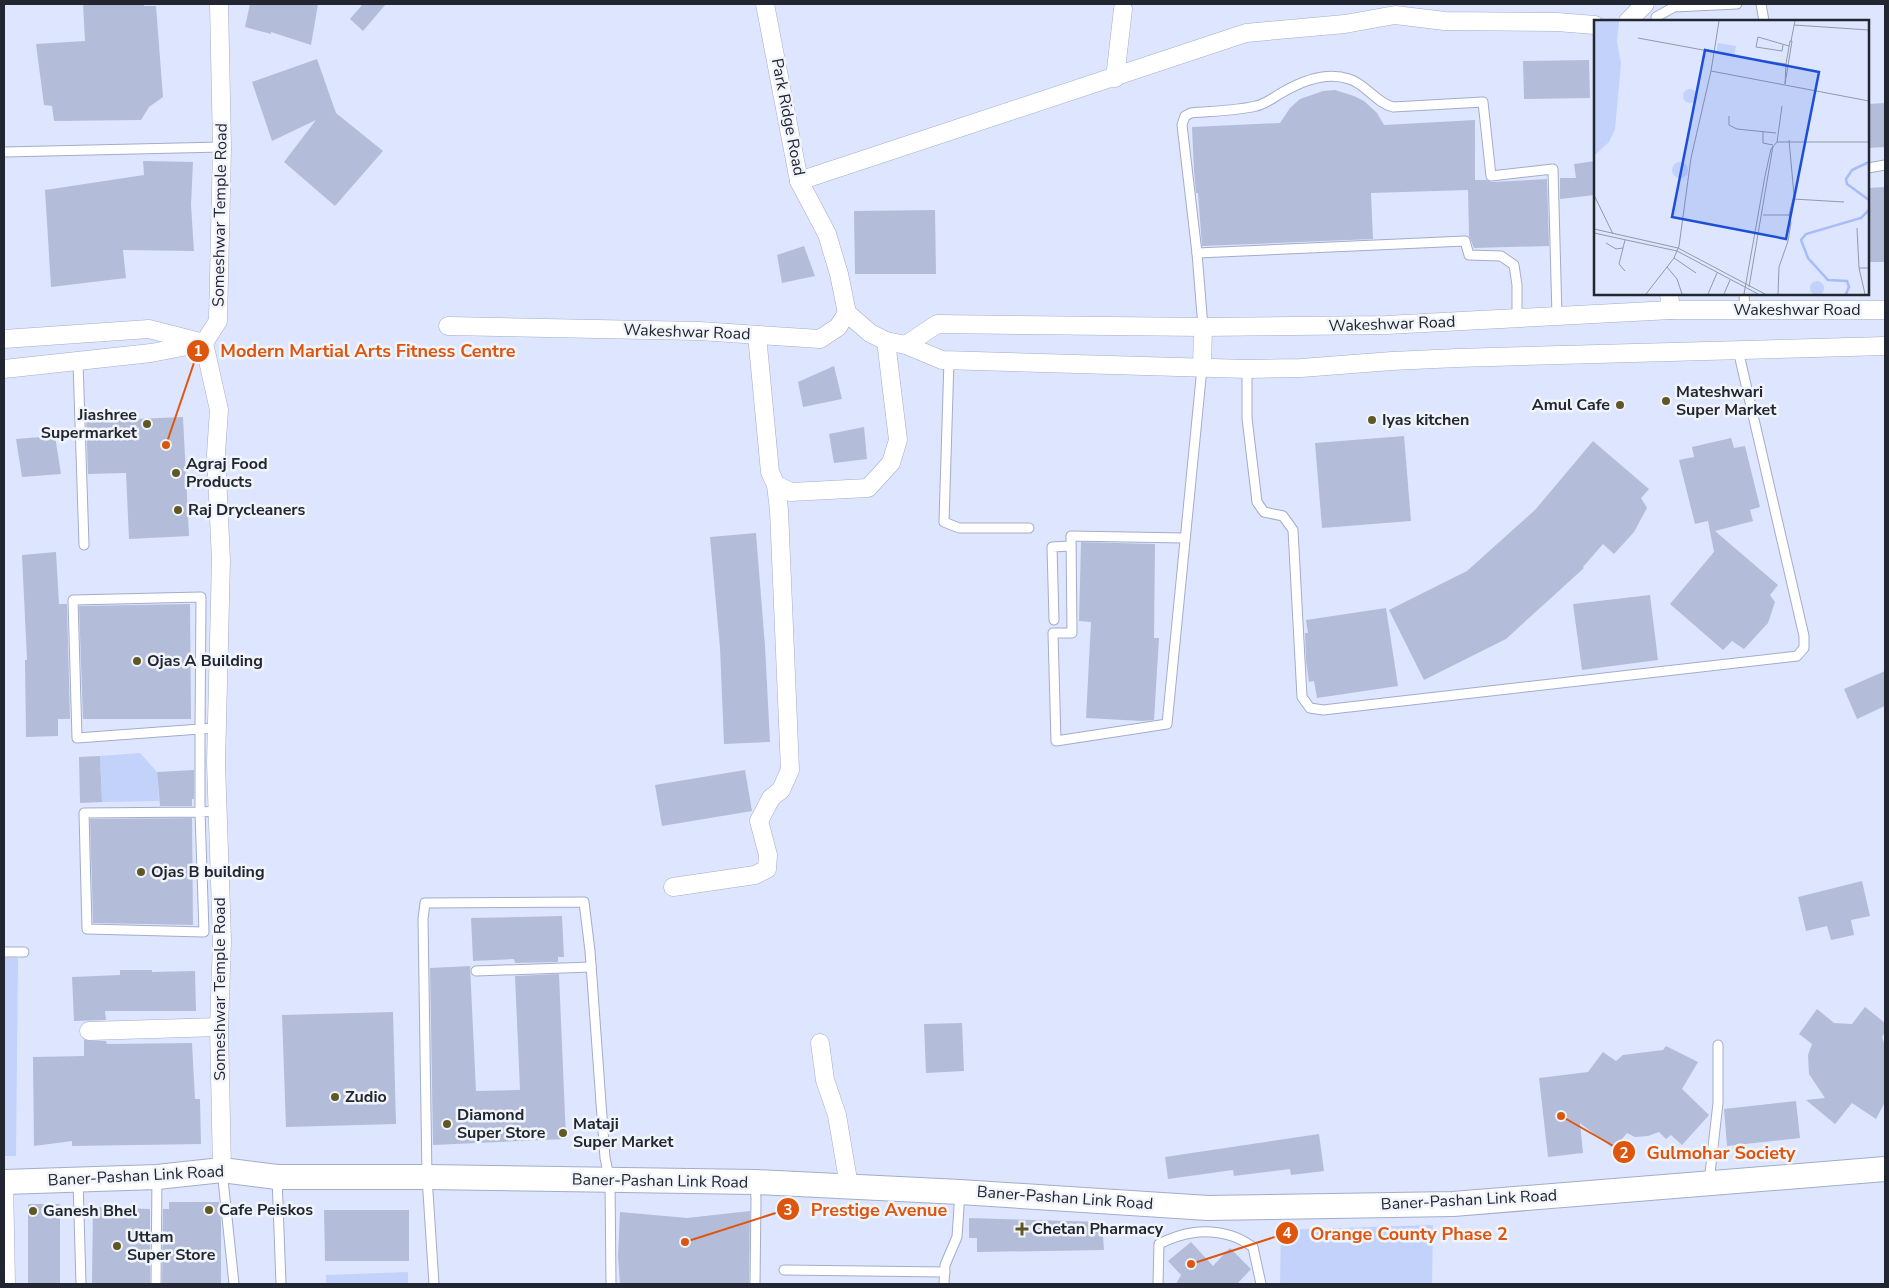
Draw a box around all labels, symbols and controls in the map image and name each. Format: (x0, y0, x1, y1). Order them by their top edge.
inset map (1594, 20, 1869, 295)
street label: Park Ridge Road (766, 56, 810, 178)
street label: Someshwar Temple Road (207, 123, 233, 307)
street label: Wakeshwar Road (1733, 299, 1861, 321)
street label: Wakeshwar Road (1328, 311, 1456, 337)
street label: Wakeshwar Road (623, 319, 751, 345)
callout: Modern Martial Arts Fitness Centre (186, 334, 526, 367)
text: Modern Martial Arts Fitness Centre (220, 339, 516, 363)
text: 1 (193, 341, 203, 361)
place label: Mateshwari Super Market (1676, 381, 1777, 421)
place label: Amul Cafe (1532, 394, 1610, 416)
marker: Mateshwari Super Market (1660, 395, 1672, 407)
marker: Amul Cafe (1614, 399, 1626, 411)
place label: Jiashree Supermarket (41, 404, 138, 444)
place label: Iyas kitchen (1382, 409, 1469, 431)
marker: Iyas kitchen (1366, 414, 1378, 426)
marker: Jiashree Supermarket (141, 418, 153, 430)
place label: Agraj Food Products (186, 453, 268, 493)
marker: Agraj Food Products (170, 467, 182, 479)
place label: Raj Drycleaners (188, 499, 306, 521)
marker: Raj Drycleaners (172, 504, 184, 516)
place label: Ojas A Building (147, 650, 263, 672)
marker: Ojas A Building (131, 655, 143, 667)
place label: Ojas B building (151, 861, 265, 883)
marker: Ojas B building (135, 866, 147, 878)
street label: Someshwar Temple Road (209, 897, 231, 1081)
place label: Zudio (345, 1086, 387, 1108)
marker: Zudio (329, 1091, 341, 1103)
place label: Diamond Super Store (457, 1104, 546, 1144)
place label: Mataji Super Market (573, 1113, 674, 1153)
marker: Diamond Super Store (441, 1118, 453, 1130)
marker: Mataji Super Market (557, 1127, 569, 1139)
callout: Gulmohar Society (1612, 1136, 1806, 1169)
text: Gulmohar Society (1647, 1141, 1796, 1165)
text: 2 (1619, 1143, 1629, 1163)
street label: Baner-Pashan Link Road (47, 1160, 225, 1192)
street label: Baner-Pashan Link Road (572, 1168, 748, 1194)
street label: Baner-Pashan Link Road (976, 1181, 1154, 1215)
street label: Baner-Pashan Link Road (1380, 1184, 1558, 1216)
callout: Prestige Avenue (776, 1193, 957, 1226)
text: Prestige Avenue (811, 1198, 948, 1222)
place label: Cafe Peiskos (219, 1199, 313, 1221)
place label: Ganesh Bhel (43, 1200, 137, 1222)
text: 3 (783, 1200, 793, 1220)
marker: Cafe Peiskos (203, 1204, 215, 1216)
marker: Ganesh Bhel (27, 1205, 39, 1217)
callout: Orange County Phase 2 (1275, 1217, 1517, 1250)
place label: Chetan Pharmacy (1032, 1218, 1164, 1240)
text: Orange County Phase 2 (1310, 1222, 1508, 1246)
marker: Chetan Pharmacy (1016, 1223, 1028, 1235)
text: 4 (1282, 1223, 1292, 1243)
place label: Uttam Super Store (127, 1226, 216, 1266)
marker: Uttam Super Store (111, 1240, 123, 1252)

